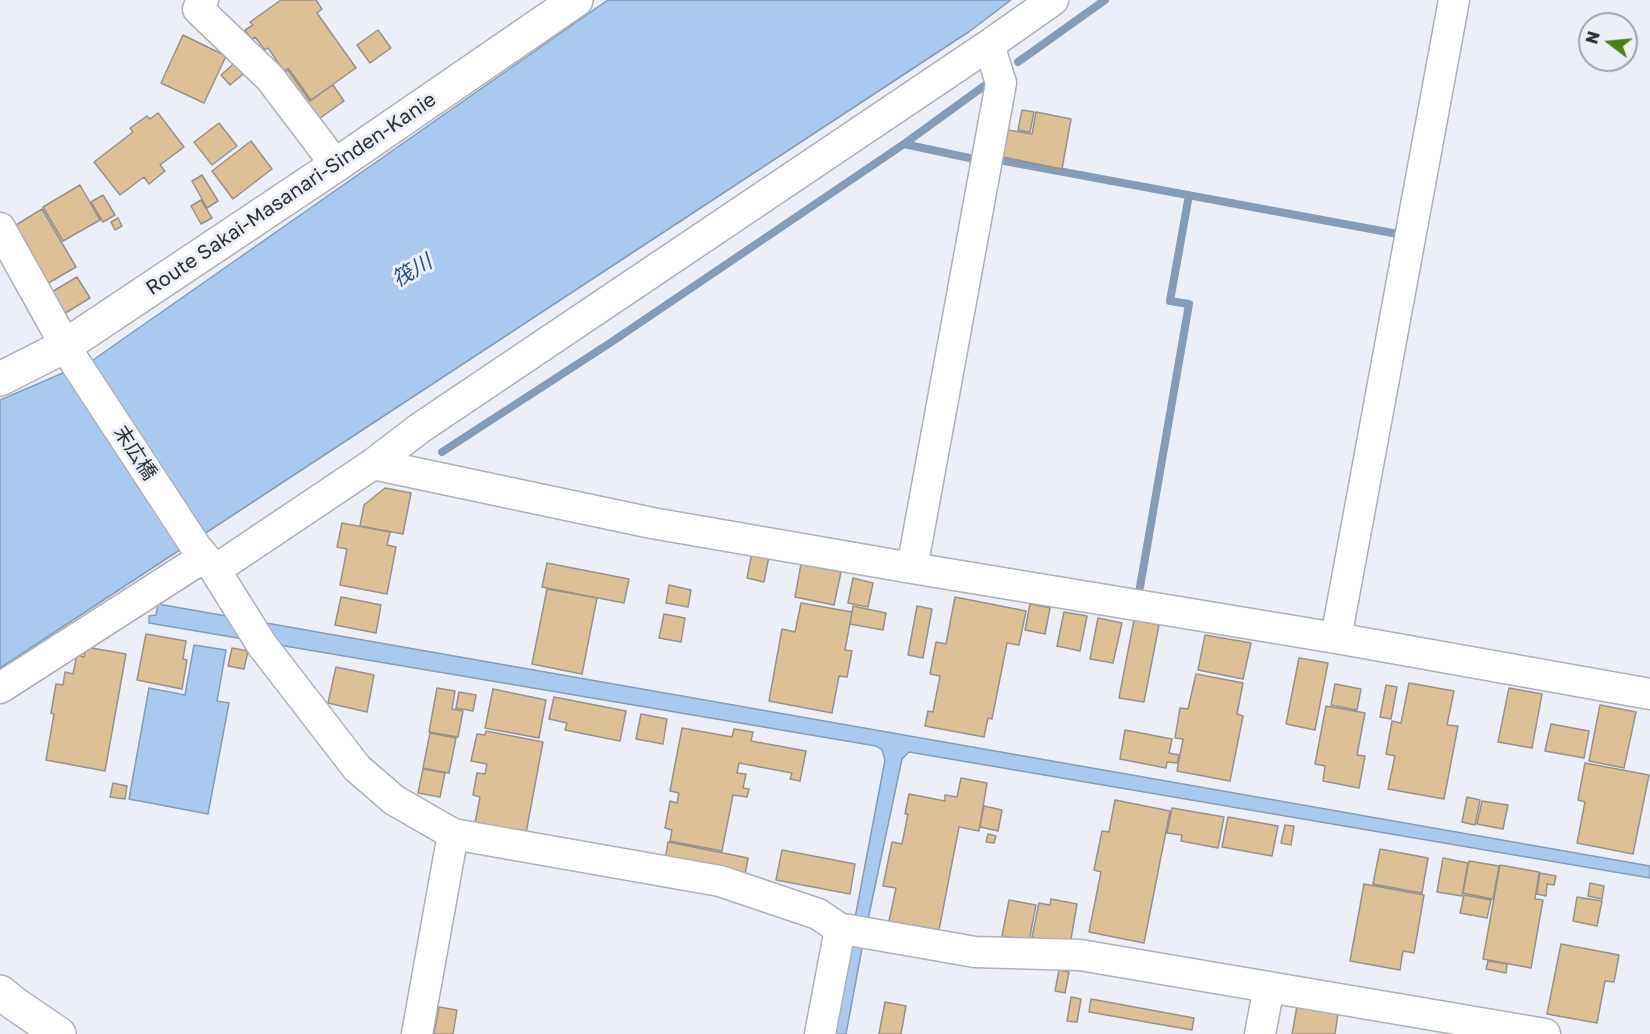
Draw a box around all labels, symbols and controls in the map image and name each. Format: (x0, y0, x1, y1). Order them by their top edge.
north arrow (1578, 12, 1638, 72)
text: N (1581, 29, 1604, 46)
street label: Route Sakai-Masanari-Sinden-Kanie (141, 88, 441, 300)
water label: 筏川 (388, 249, 436, 293)
street label: 末広橋 (109, 421, 161, 485)

